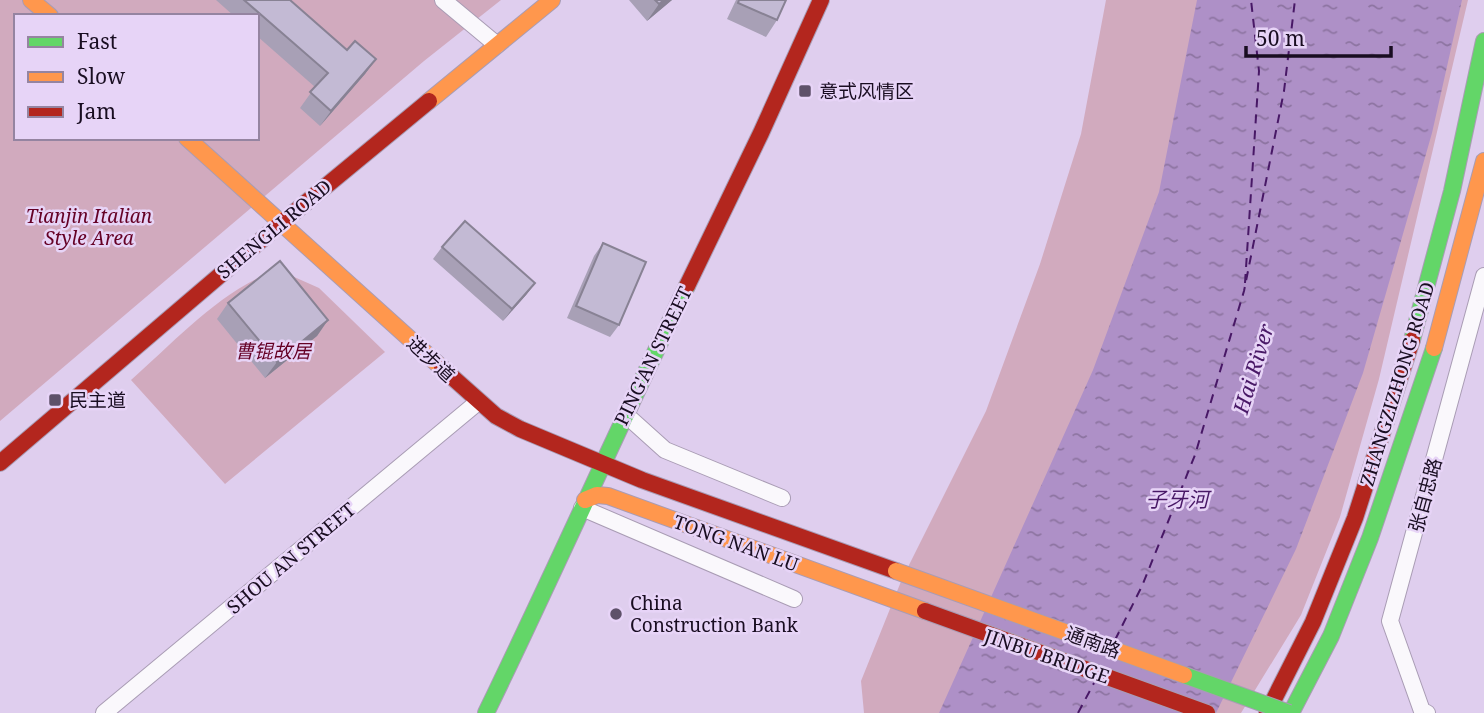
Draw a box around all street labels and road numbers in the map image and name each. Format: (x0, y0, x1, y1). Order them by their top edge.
street label: SHENGLI ROAD (211, 173, 337, 285)
street label: ZHANGZIZHONG ROAD (1354, 279, 1440, 489)
street label: PING'AN STREET (608, 282, 698, 430)
street label: 进步道 (401, 330, 461, 388)
street label: 张自忠路 (1403, 455, 1447, 535)
street label: SHOU AN STREET (221, 496, 361, 619)
street label: TONG NAN LU (670, 508, 802, 578)
street label: 通南路 (1062, 620, 1124, 664)
street label: JINBU BRIDGE (980, 622, 1113, 690)

